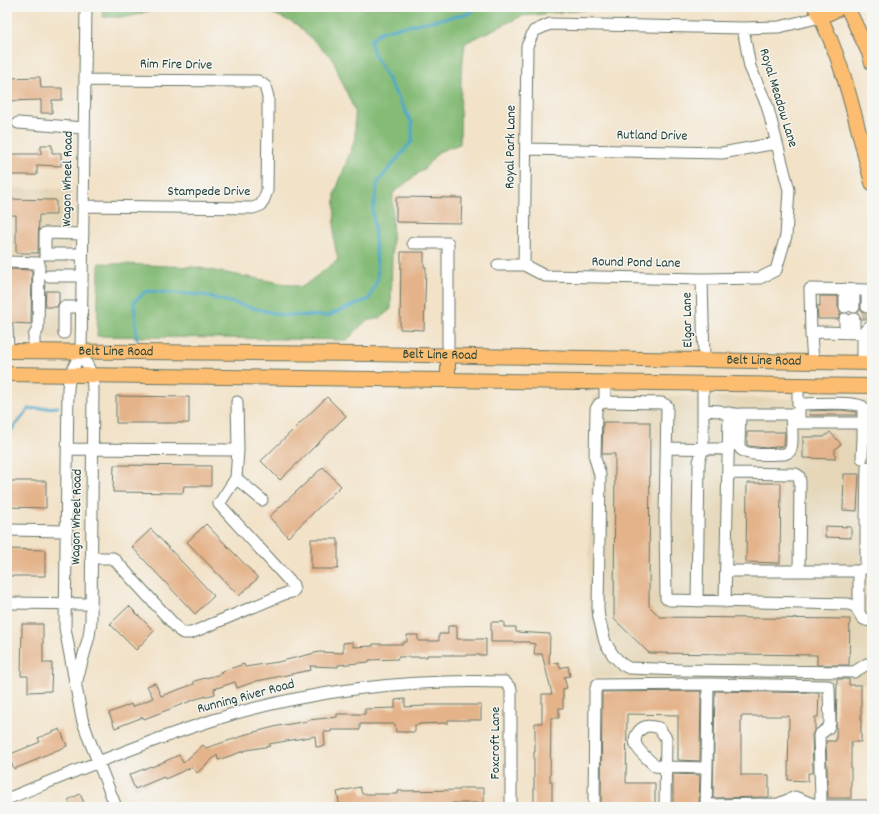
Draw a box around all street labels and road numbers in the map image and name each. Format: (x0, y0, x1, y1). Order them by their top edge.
street label: Royal Meadow Lane (753, 46, 803, 150)
street label: Rim Fire Drive (140, 54, 212, 76)
street label: Royal Park Lane (500, 105, 522, 189)
street label: Rutland Drive (616, 125, 688, 147)
street label: Wagon Wheel Road (57, 131, 79, 227)
street label: Stampede Drive (167, 182, 251, 202)
street label: Round Pond Lane (591, 252, 681, 274)
street label: Elgar Lane (678, 292, 698, 348)
street label: Belt Line Road (78, 342, 154, 362)
street label: Belt Line Road (402, 345, 478, 366)
street label: Belt Line Road (726, 350, 802, 372)
street label: Wagon Wheel Road (66, 469, 88, 565)
street label: Running River Road (195, 674, 297, 720)
street label: Foxcroft Lane (486, 707, 506, 779)

